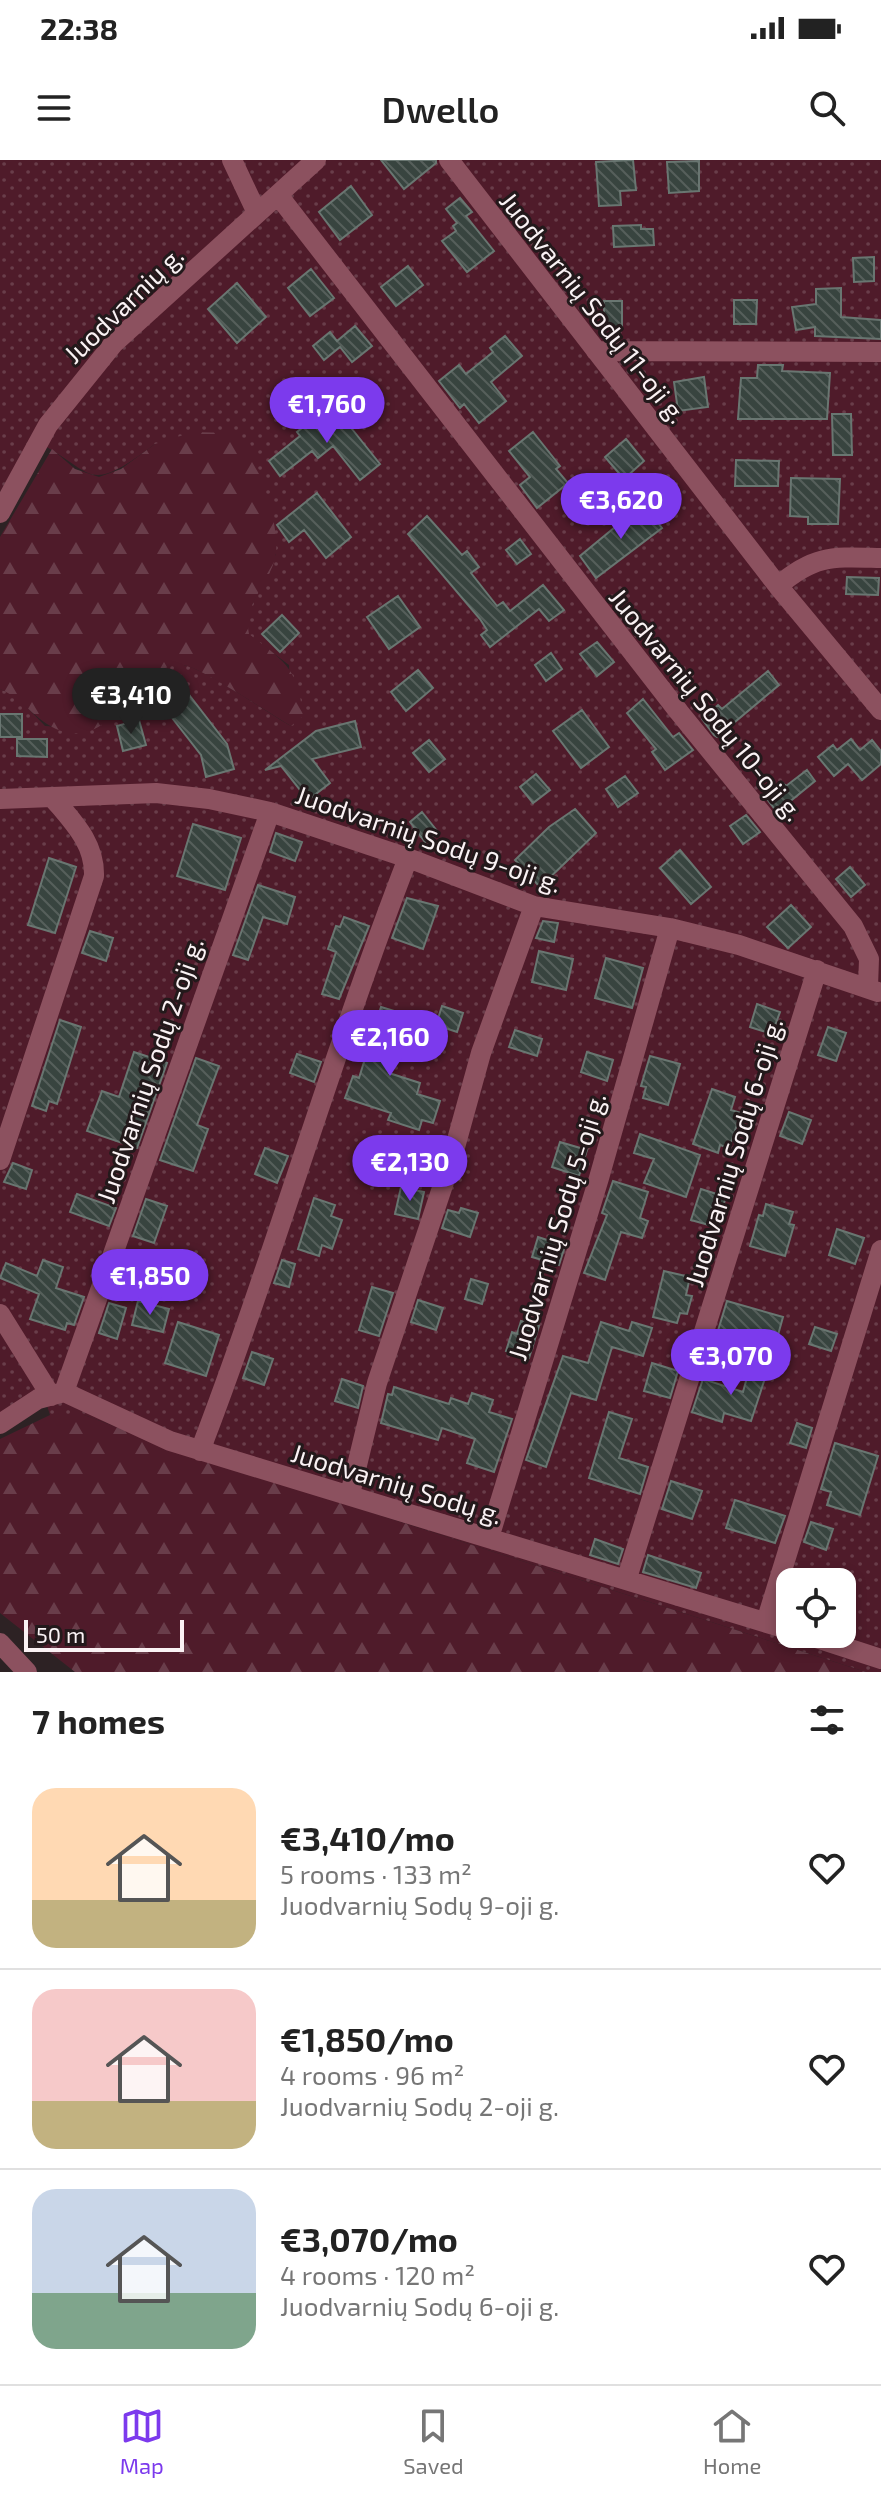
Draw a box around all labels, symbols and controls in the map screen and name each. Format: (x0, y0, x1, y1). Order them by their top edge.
text: 22:38 (40, 10, 118, 46)
icon: menu (32, 86, 76, 130)
icon: search (805, 86, 849, 130)
text: Dwello (382, 87, 499, 130)
street label: Juodvarnių Sodų 11-oji g. (494, 185, 694, 429)
street label: Juodvarnių g. (57, 239, 189, 369)
pin: €1,760 (262, 377, 392, 445)
text: €1,760 (288, 387, 366, 418)
pin: €3,620 (556, 473, 686, 541)
text: €3,620 (579, 483, 663, 514)
street label: Juodvarnių Sodų 10-oji g. (604, 581, 810, 827)
pin: €3,410 (66, 668, 196, 736)
text: €3,410 (90, 678, 172, 709)
street label: Juodvarnių Sodų 9-oji g. (292, 778, 566, 898)
street label: Juodvarnių Sodų 2-oji g. (89, 933, 209, 1207)
pin: €2,160 (325, 1010, 455, 1078)
street label: Juodvarnių Sodų 6-oji g. (677, 1014, 789, 1290)
text: €2,160 (350, 1020, 430, 1051)
street label: Juodvarnių Sodų 5-oji g. (500, 1088, 612, 1364)
pin: €2,130 (345, 1135, 475, 1203)
text: €2,130 (370, 1145, 450, 1176)
pin: €1,850 (85, 1249, 215, 1317)
text: €1,850 (109, 1259, 191, 1290)
pin: €3,070 (666, 1329, 796, 1397)
text: €3,070 (689, 1339, 773, 1370)
street label: Juodvarnių Sodų g. (288, 1436, 506, 1530)
map controls (776, 1568, 856, 1648)
button: locate (776, 1568, 856, 1648)
scale bar (24, 1616, 184, 1652)
text: 50 m (36, 1621, 85, 1647)
icon: filters (805, 1698, 849, 1742)
text: 7 homes (32, 1700, 165, 1741)
text: €3,410/mo (280, 1817, 455, 1858)
icon: home (96, 1820, 192, 1916)
icon: heart (805, 1846, 849, 1890)
text: 5 rooms · 133 m² (280, 1858, 472, 1889)
text: Juodvarnių Sodų 9-oji g. (280, 1889, 559, 1920)
text: €1,850/mo (280, 2018, 454, 2059)
icon: home (96, 2021, 192, 2117)
icon: heart (805, 2047, 849, 2091)
text: 4 rooms · 96 m² (280, 2059, 464, 2090)
text: Juodvarnių Sodų 2-oji g. (280, 2090, 559, 2121)
text: €3,070/mo (280, 2218, 458, 2259)
icon: home (96, 2221, 192, 2317)
icon: heart (805, 2247, 849, 2291)
text: 4 rooms · 120 m² (280, 2259, 475, 2290)
text: Juodvarnių Sodų 6-oji g. (280, 2290, 559, 2321)
tab: Map (120, 2404, 164, 2478)
tab: Saved (403, 2404, 464, 2478)
tab: Home (703, 2404, 761, 2478)

